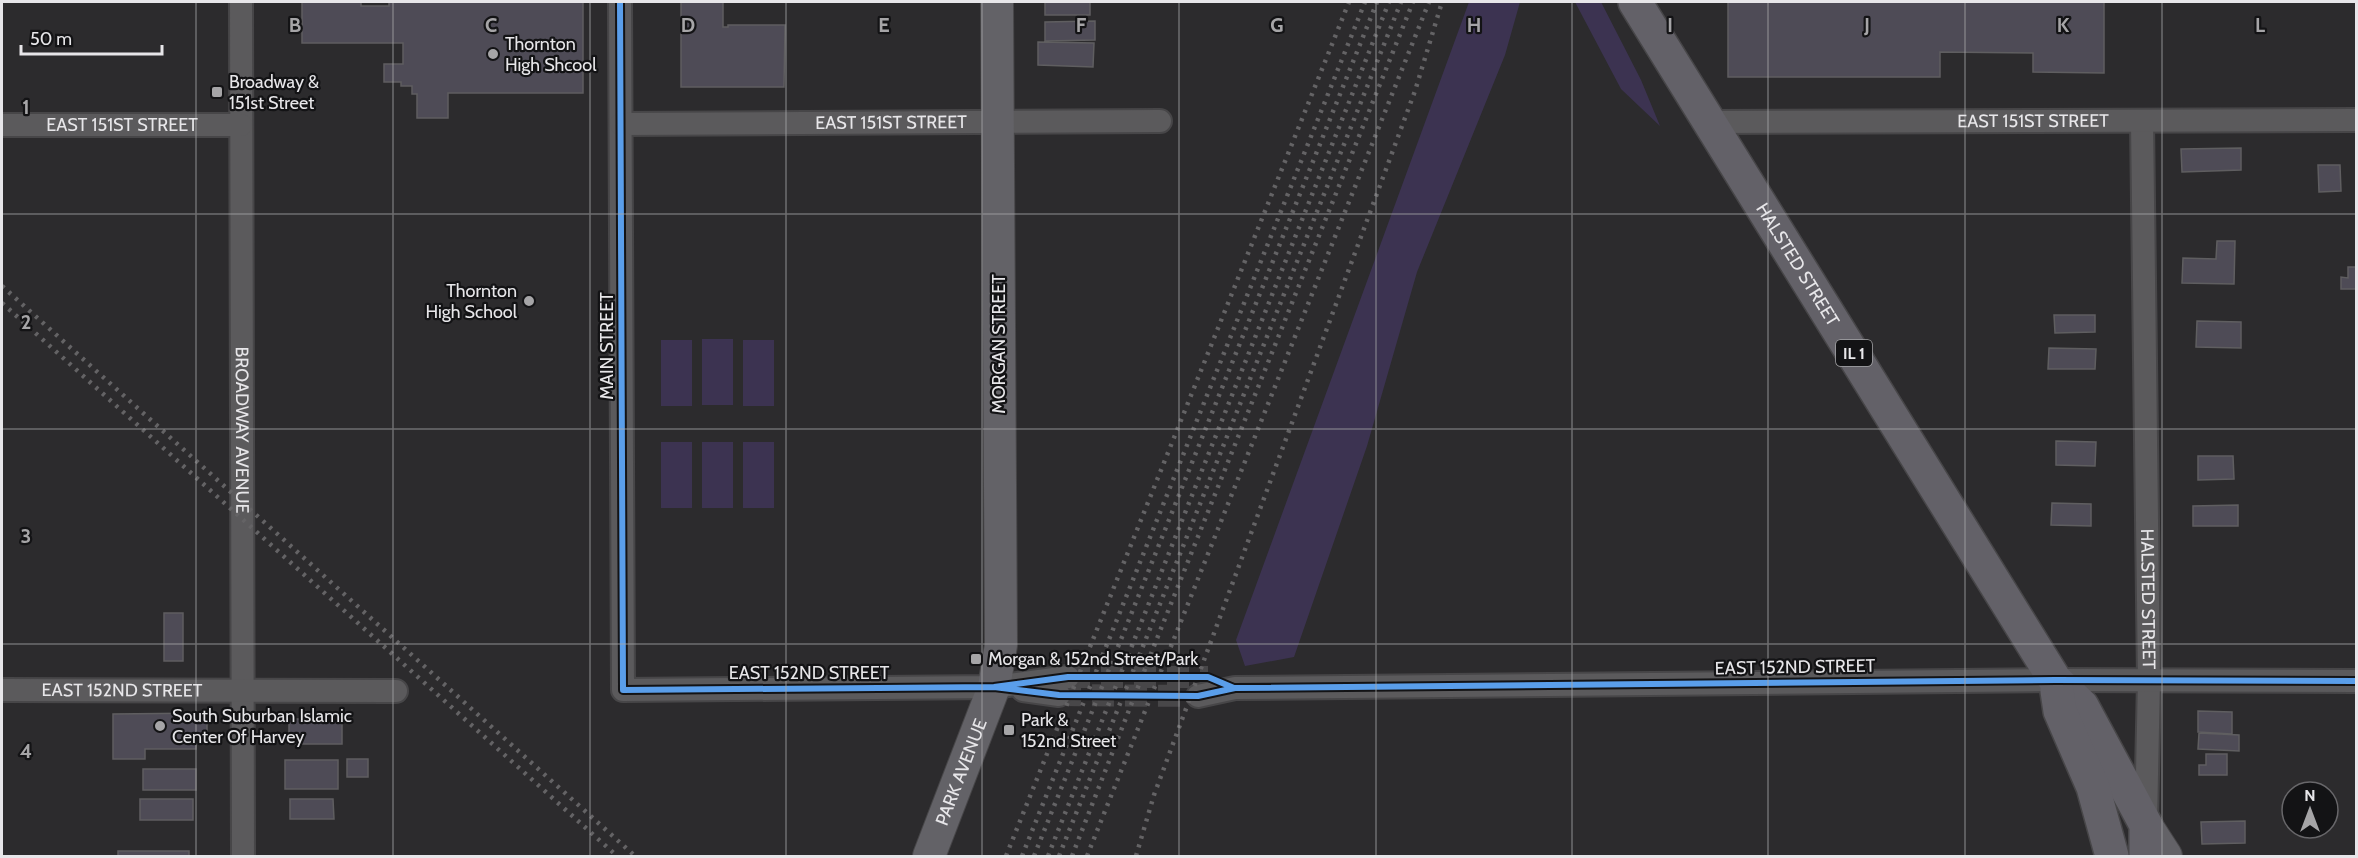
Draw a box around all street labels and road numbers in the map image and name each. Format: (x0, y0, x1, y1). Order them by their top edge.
street label: EAST 151ST STREET (1957, 110, 2109, 132)
street label: EAST 151ST STREET (815, 111, 967, 134)
street label: EAST 151ST STREET (46, 114, 198, 136)
street label: HALSTED STREET (1751, 199, 1844, 331)
street label: MORGAN STREET (988, 274, 1010, 414)
street label: MAIN STREET (596, 292, 618, 400)
road number: IL 1 (1836, 340, 1872, 366)
street label: BROADWAY AVENUE (231, 347, 253, 513)
street label: HALSTED STREET (2136, 528, 2160, 670)
street label: EAST 152ND STREET (1715, 655, 1876, 679)
street label: EAST 152ND STREET (729, 662, 890, 684)
street label: EAST 152ND STREET (42, 679, 203, 702)
street label: PARK AVENUE (931, 715, 992, 829)

